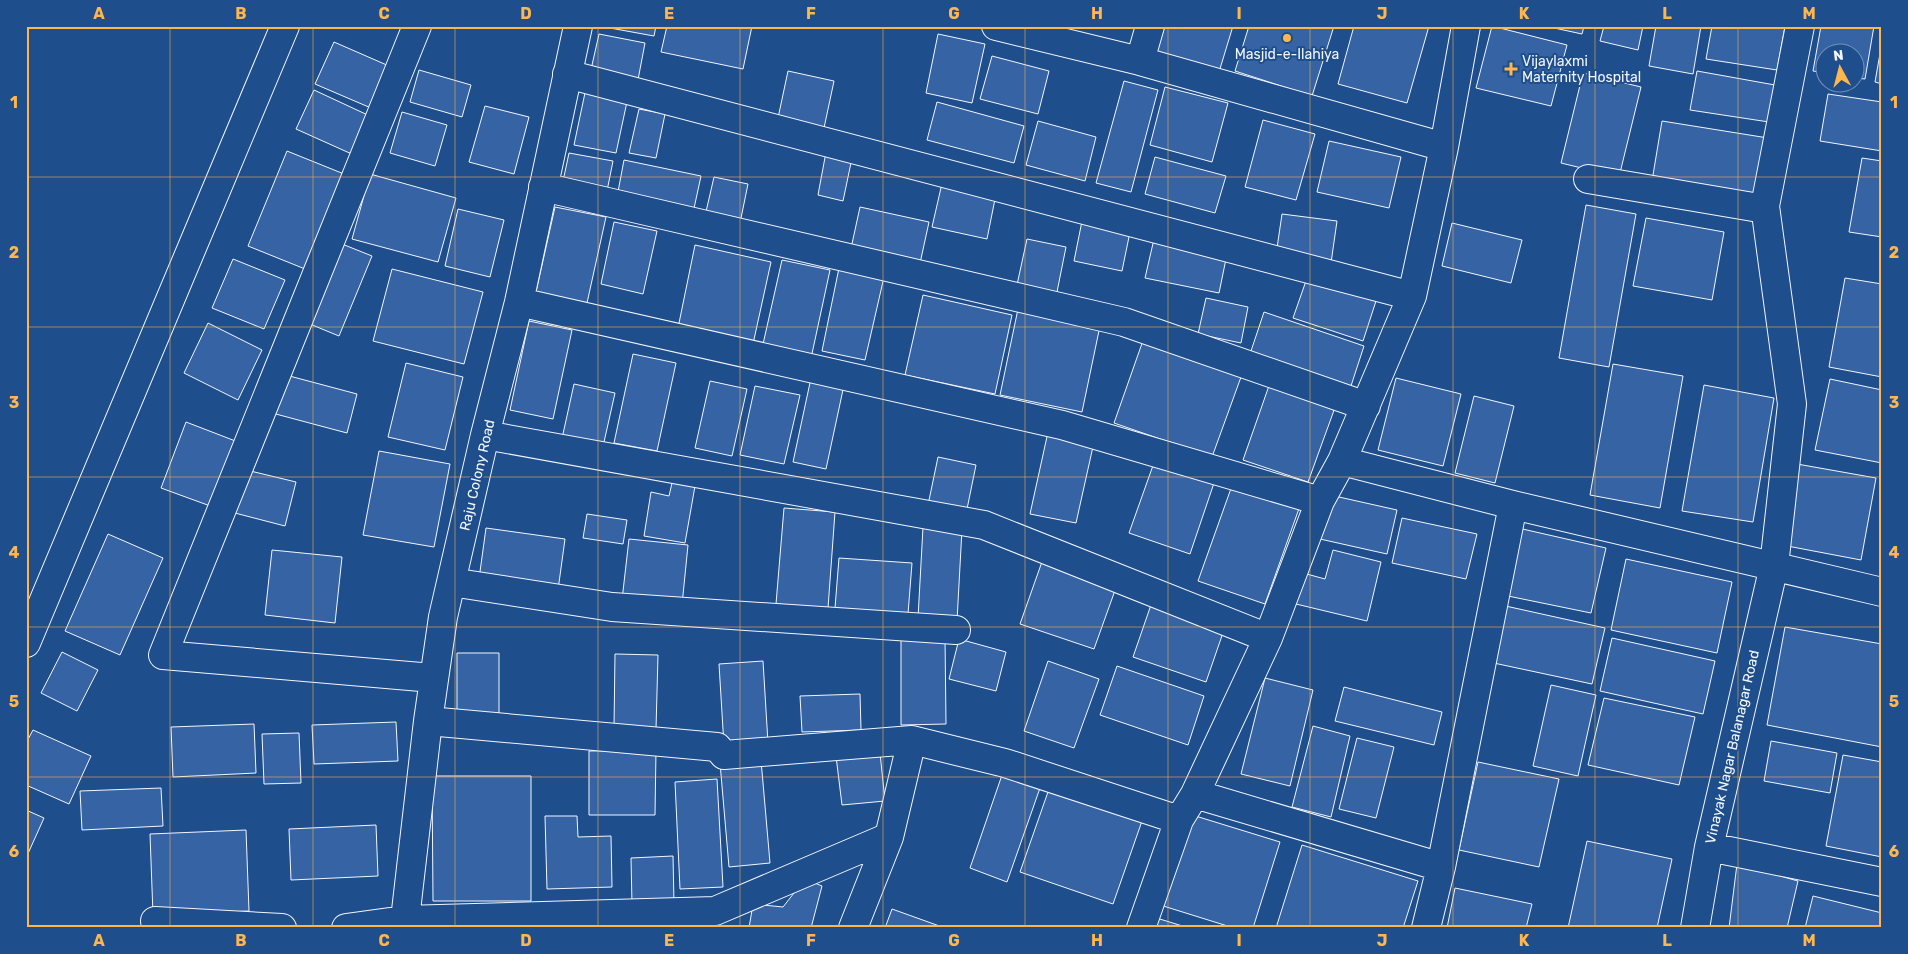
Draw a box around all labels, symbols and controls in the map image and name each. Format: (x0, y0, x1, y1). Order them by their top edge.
text: A (93, 4, 105, 23)
text: B (235, 4, 247, 23)
text: C (378, 4, 390, 23)
text: D (520, 4, 532, 23)
text: E (664, 4, 674, 23)
text: F (806, 4, 816, 23)
text: G (948, 4, 960, 23)
text: H (1091, 4, 1103, 23)
text: I (1236, 4, 1242, 23)
text: J (1377, 4, 1387, 23)
text: K (1519, 4, 1530, 23)
text: L (1662, 4, 1672, 23)
text: M (1802, 4, 1816, 23)
marker: Masjid-e-Ilahiya (1281, 32, 1293, 44)
north arrow (1816, 42, 1866, 92)
place label: Masjid-e-Ilahiya (1235, 46, 1339, 63)
text: N (1832, 47, 1845, 65)
place label: Vijaylaxmi Maternity Hospital (1522, 53, 1641, 86)
marker: Vijaylaxmi Maternity Hospital (1504, 62, 1518, 76)
text: 1 (10, 93, 18, 112)
text: 1 (1890, 93, 1898, 112)
text: 2 (9, 243, 19, 262)
text: 2 (1889, 243, 1899, 262)
text: 3 (9, 393, 19, 412)
text: 3 (1889, 393, 1899, 412)
street label: Raju Colony Road (456, 418, 499, 532)
text: 4 (9, 543, 20, 562)
text: 4 (1889, 543, 1900, 562)
street label: Vinayak Nagar Balanagar Road (1702, 649, 1763, 846)
text: 5 (9, 692, 19, 711)
text: 5 (1889, 692, 1899, 711)
text: 6 (9, 842, 19, 861)
text: 6 (1889, 842, 1899, 861)
text: A (93, 931, 105, 950)
text: B (235, 931, 247, 950)
text: C (378, 931, 390, 950)
text: D (520, 931, 532, 950)
text: E (664, 931, 674, 950)
text: F (806, 931, 816, 950)
text: G (948, 931, 960, 950)
text: H (1091, 931, 1103, 950)
text: I (1236, 931, 1242, 950)
text: J (1377, 931, 1387, 950)
text: K (1519, 931, 1530, 950)
text: L (1662, 931, 1672, 950)
text: M (1802, 931, 1816, 950)

